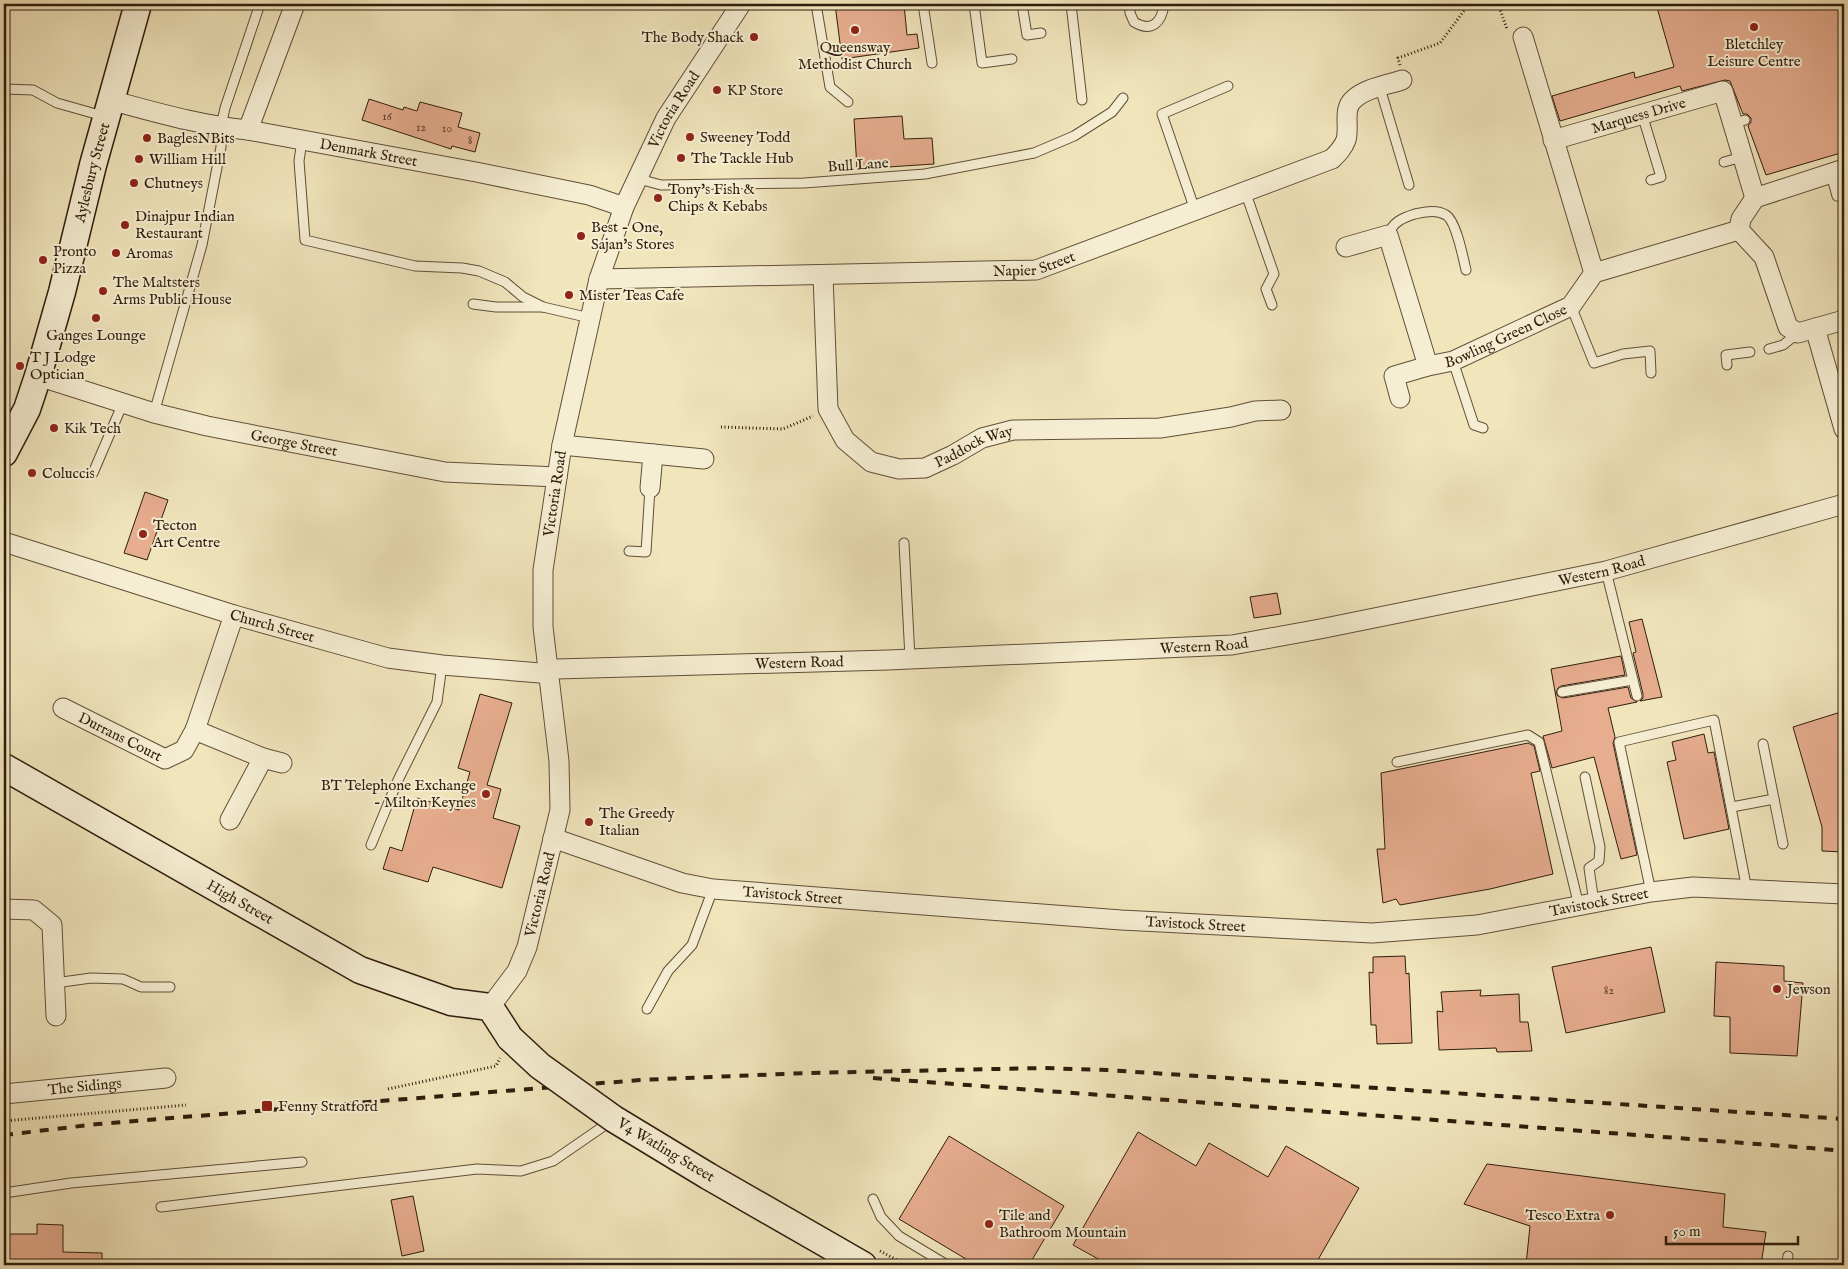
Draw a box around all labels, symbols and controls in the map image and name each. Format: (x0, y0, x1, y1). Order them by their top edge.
marker: Bletchley Leisure Centre (1748, 21, 1760, 33)
marker: Queensway Methodist Church (849, 24, 861, 36)
place label: The Body Shack (642, 28, 745, 47)
marker: The Body Shack (748, 31, 760, 43)
place label: Bletchley Leisure Centre (1707, 35, 1801, 71)
place label: Queensway Methodist Church (798, 38, 912, 74)
street label: Victoria Road (643, 67, 704, 152)
place label: KP Store (727, 81, 783, 100)
marker: KP Store (711, 84, 723, 96)
street label: Marquess Drive (1589, 93, 1688, 138)
house number: 16 (382, 109, 393, 124)
street label: Aylesbury Street (70, 120, 114, 225)
house number: 12 (416, 120, 426, 135)
house number: 10 (442, 121, 452, 136)
place label: Sweeney Todd (700, 128, 791, 147)
place label: BaglesNBits (157, 129, 235, 148)
marker: Sweeney Todd (684, 131, 696, 143)
marker: BaglesNBits (141, 132, 153, 144)
house number: 8 (468, 133, 473, 148)
street label: Denmark Street (318, 134, 419, 171)
place label: The Tackle Hub (691, 149, 794, 168)
place label: William Hill (149, 150, 227, 169)
marker: The Tackle Hub (675, 152, 687, 164)
marker: William Hill (133, 153, 145, 165)
street label: Bull Lane (827, 153, 889, 177)
place label: Chutneys (144, 174, 203, 193)
marker: Chutneys (128, 177, 140, 189)
place label: Tony's Fish & Chips & Kebabs (668, 180, 767, 216)
marker: Tony's Fish & Chips & Kebabs (652, 192, 664, 204)
place label: Dinajpur Indian Restaurant (135, 207, 235, 243)
place label: Best - One, Sajan's Stores (591, 218, 674, 254)
marker: Dinajpur Indian Restaurant (119, 219, 131, 231)
marker: Best - One, Sajan's Stores (575, 230, 587, 242)
place label: Pronto Pizza (53, 242, 96, 278)
place label: Aromas (125, 244, 173, 263)
marker: Aromas (110, 247, 122, 259)
street label: Napier Street (993, 247, 1078, 280)
marker: Pronto Pizza (37, 254, 49, 266)
place label: The Maltsters Arms Public House (112, 273, 232, 309)
marker: The Maltsters Arms Public House (97, 285, 109, 297)
place label: Mister Teas Cafe (579, 286, 684, 305)
marker: Mister Teas Cafe (563, 289, 575, 301)
street label: Bowling Green Close (1443, 300, 1570, 372)
marker: Ganges Lounge (90, 312, 102, 324)
place label: Ganges Lounge (46, 326, 146, 345)
place label: T J Lodge Optician (30, 348, 96, 384)
marker: T J Lodge Optician (14, 360, 26, 372)
place label: Kik Tech (64, 419, 121, 438)
street label: Paddock Way (932, 421, 1015, 472)
marker: Kik Tech (48, 422, 60, 434)
street label: George Street (249, 425, 339, 461)
street label: Victoria Road (539, 449, 571, 539)
place label: Coluccis (42, 464, 95, 483)
marker: Coluccis (26, 467, 38, 479)
place label: Tecton Art Centre (152, 516, 220, 552)
marker: Tecton Art Centre (137, 528, 149, 540)
street label: Western Road (1557, 551, 1648, 590)
street label: Church Street (228, 605, 317, 647)
street label: Western Road (1159, 633, 1251, 658)
street label: Western Road (755, 652, 845, 673)
street label: Durrans Court (75, 708, 165, 765)
place label: BT Telephone Exchange - Milton Keynes (321, 776, 476, 812)
marker: BT Telephone Exchange - Milton Keynes (480, 788, 492, 800)
place label: The Greedy Italian (599, 804, 675, 840)
marker: The Greedy Italian (583, 816, 595, 828)
street label: Victoria Road (520, 849, 559, 940)
street label: High Street (204, 875, 277, 928)
street label: Tavistock Street (742, 882, 843, 908)
street label: Tavistock Street (1548, 883, 1650, 921)
street label: Tavistock Street (1145, 912, 1246, 936)
place label: Jewson (1785, 980, 1831, 999)
house number: 82 (1604, 983, 1615, 998)
marker: Jewson (1771, 983, 1783, 995)
street label: The Sidings (47, 1073, 122, 1099)
place label: Fenny Stratford (278, 1097, 379, 1116)
marker: Fenny Stratford (260, 1099, 274, 1113)
street label: V4 Watling Street (613, 1113, 718, 1187)
place label: Tile and Bathroom Mountain (999, 1206, 1126, 1242)
place label: Tesco Extra (1526, 1206, 1601, 1225)
marker: Tesco Extra (1604, 1209, 1616, 1221)
scale bar (1666, 1214, 1798, 1246)
marker: Tile and Bathroom Mountain (983, 1218, 995, 1230)
text: 50 m (1673, 1222, 1701, 1241)

